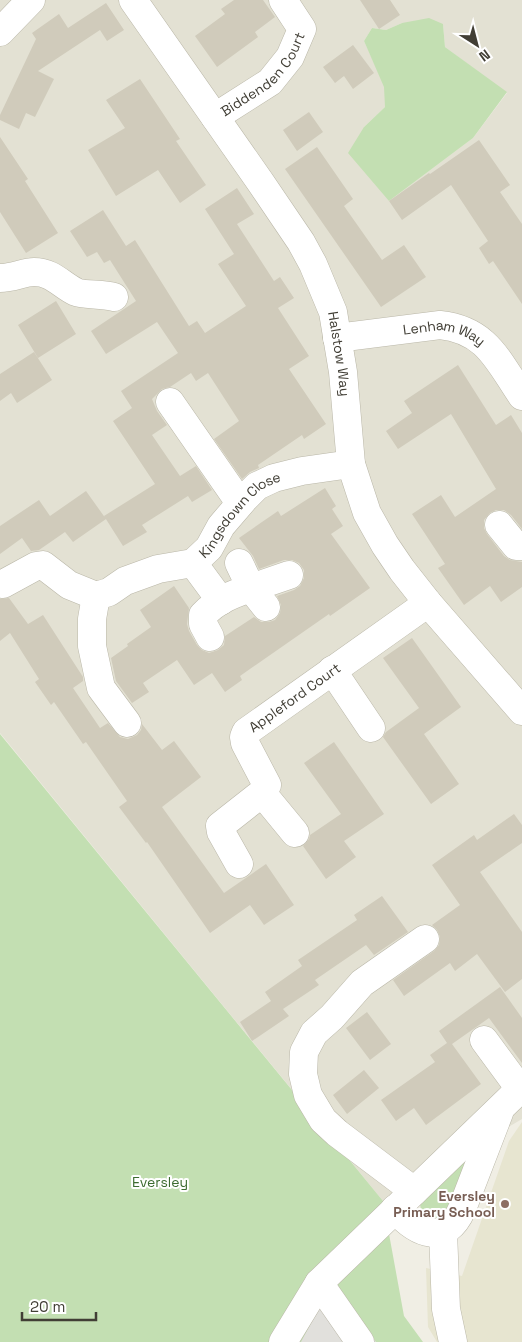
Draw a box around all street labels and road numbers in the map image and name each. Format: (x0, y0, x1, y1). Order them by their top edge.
street label: Biddenden Court (217, 29, 309, 120)
street label: Halstow Way (324, 310, 354, 397)
street label: Lenham Way (402, 316, 489, 350)
street label: Kingsdown Close (195, 468, 282, 562)
street label: Appleford Court (245, 659, 344, 736)

